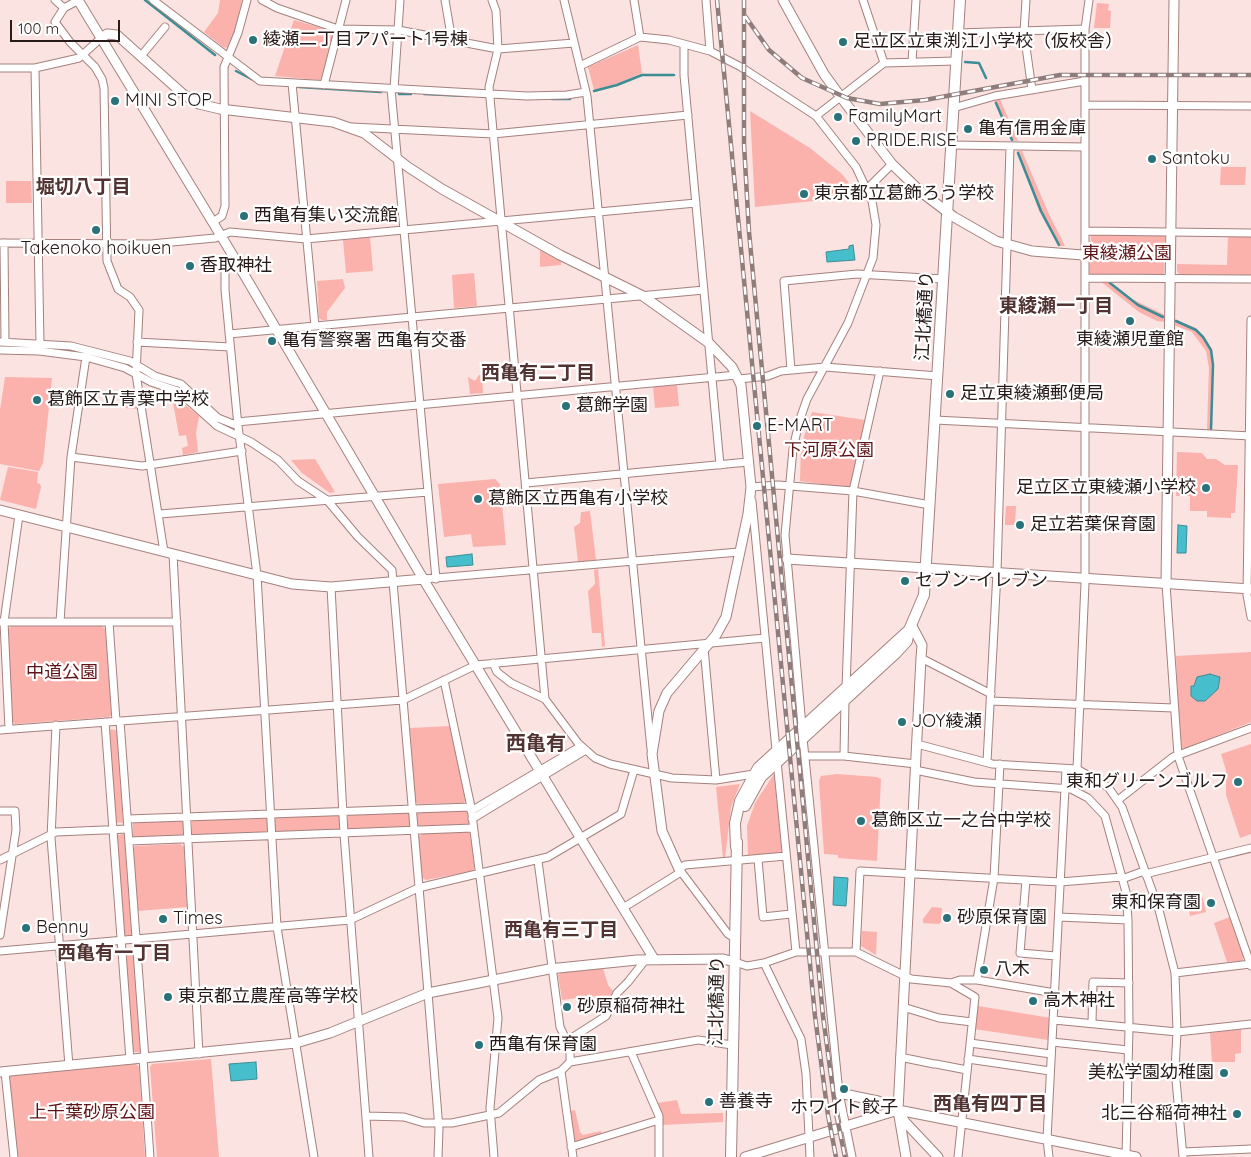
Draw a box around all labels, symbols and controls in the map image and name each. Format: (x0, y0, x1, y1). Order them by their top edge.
scale bar (12, 10, 122, 42)
text: 100 m (18, 19, 59, 38)
place label: 綾瀬二丁目アパート1号棟 (263, 29, 468, 51)
place label: 足立区立東渕江小学校（仮校舎） (853, 31, 1123, 53)
marker: 綾瀬二丁目アパート1号棟 (247, 34, 259, 46)
marker: 足立区立東渕江小学校（仮校舎） (837, 36, 849, 48)
place label: MINI STOP (125, 90, 212, 112)
marker: MINI STOP (109, 95, 121, 107)
place label: FamilyMart (848, 106, 942, 128)
marker: FamilyMart (832, 111, 844, 123)
place label: 亀有信用金庫 (978, 118, 1086, 140)
marker: 亀有信用金庫 (962, 123, 974, 135)
place label: PRIDE.RISE (866, 130, 957, 152)
marker: PRIDE.RISE (850, 135, 862, 147)
place label: Santoku (1162, 148, 1230, 170)
marker: Santoku (1146, 153, 1158, 165)
district label: 堀切八丁目 (36, 176, 130, 198)
place label: 東京都立葛飾ろう学校 (814, 183, 994, 205)
marker: 東京都立葛飾ろう学校 (798, 188, 810, 200)
place label: 西亀有集い交流館 (254, 205, 398, 227)
marker: 西亀有集い交流館 (238, 210, 250, 222)
marker: Takenoko hoikuen (90, 224, 102, 236)
place label: Takenoko hoikuen (21, 238, 171, 260)
park label: 東綾瀬公園 (1082, 243, 1172, 265)
place label: 香取神社 (200, 255, 272, 277)
marker: 香取神社 (184, 260, 196, 272)
street label: 江北橋通り (912, 270, 938, 362)
district label: 東綾瀬一丁目 (999, 295, 1113, 317)
marker: 東綾瀬児童館 (1124, 315, 1136, 327)
place label: 東綾瀬児童館 (1076, 329, 1184, 351)
place label: 亀有警察署 西亀有交番 (282, 330, 467, 352)
marker: 亀有警察署 西亀有交番 (266, 335, 278, 347)
district label: 西亀有二丁目 (481, 362, 595, 384)
place label: 足立東綾瀬郵便局 (960, 383, 1104, 405)
marker: 足立東綾瀬郵便局 (944, 388, 956, 400)
place label: 葛飾区立青葉中学校 (47, 389, 209, 411)
marker: 葛飾区立青葉中学校 (31, 394, 43, 406)
place label: 葛飾学園 (576, 395, 648, 417)
marker: 葛飾学園 (560, 400, 572, 412)
place label: E-MART (767, 415, 833, 437)
marker: E-MART (751, 420, 763, 432)
park label: 下河原公園 (784, 440, 874, 462)
place label: 足立区立東綾瀬小学校 (1016, 477, 1196, 499)
marker: 足立区立東綾瀬小学校 (1200, 482, 1212, 494)
place label: 葛飾区立西亀有小学校 (488, 488, 668, 510)
marker: 葛飾区立西亀有小学校 (472, 493, 484, 505)
place label: 足立若葉保育園 (1030, 514, 1156, 536)
marker: 足立若葉保育園 (1014, 519, 1026, 531)
place label: セブン-イレブン (915, 570, 1048, 592)
marker: セブン-イレブン (899, 575, 911, 587)
park label: 中道公園 (26, 662, 98, 684)
place label: JOY綾瀬 (912, 711, 982, 733)
marker: JOY綾瀬 (896, 716, 908, 728)
district label: 西亀有 (506, 732, 566, 756)
place label: 東和グリーンゴルフ (1066, 771, 1228, 793)
marker: 東和グリーンゴルフ (1232, 776, 1244, 788)
place label: 葛飾区立一之台中学校 (871, 810, 1051, 832)
marker: 葛飾区立一之台中学校 (855, 815, 867, 827)
place label: 東和保育園 (1111, 892, 1201, 914)
marker: 東和保育園 (1205, 897, 1217, 909)
place label: 砂原保育園 (957, 907, 1047, 929)
place label: Times (173, 908, 223, 930)
marker: 砂原保育園 (941, 912, 953, 924)
marker: Times (157, 913, 169, 925)
place label: Benny (36, 917, 89, 939)
district label: 西亀有三丁目 (504, 919, 618, 941)
marker: Benny (20, 922, 32, 934)
district label: 西亀有一丁目 (57, 942, 171, 964)
street label: 江北橋通り (705, 956, 729, 1046)
place label: 八木 (994, 959, 1030, 981)
marker: 八木 (978, 964, 990, 976)
place label: 東京都立農産高等学校 (178, 986, 358, 1008)
place label: 高木神社 (1043, 990, 1115, 1012)
marker: 東京都立農産高等学校 (162, 991, 174, 1003)
marker: 高木神社 (1027, 995, 1039, 1007)
place label: 砂原稲荷神社 (577, 996, 685, 1018)
marker: 砂原稲荷神社 (561, 1001, 573, 1013)
place label: 西亀有保育園 (489, 1034, 597, 1056)
marker: 西亀有保育園 (473, 1039, 485, 1051)
place label: 美松学園幼稚園 (1088, 1062, 1214, 1084)
marker: 美松学園幼稚園 (1218, 1067, 1230, 1079)
marker: ホワイト餃子 (838, 1083, 850, 1095)
place label: 善養寺 (719, 1091, 773, 1113)
district label: 西亀有四丁目 (933, 1093, 1047, 1115)
marker: 善養寺 (703, 1096, 715, 1108)
place label: ホワイト餃子 (790, 1097, 898, 1119)
park label: 上千葉砂原公園 (29, 1102, 155, 1124)
place label: 北三谷稲荷神社 (1101, 1103, 1227, 1125)
marker: 北三谷稲荷神社 (1231, 1108, 1243, 1120)

